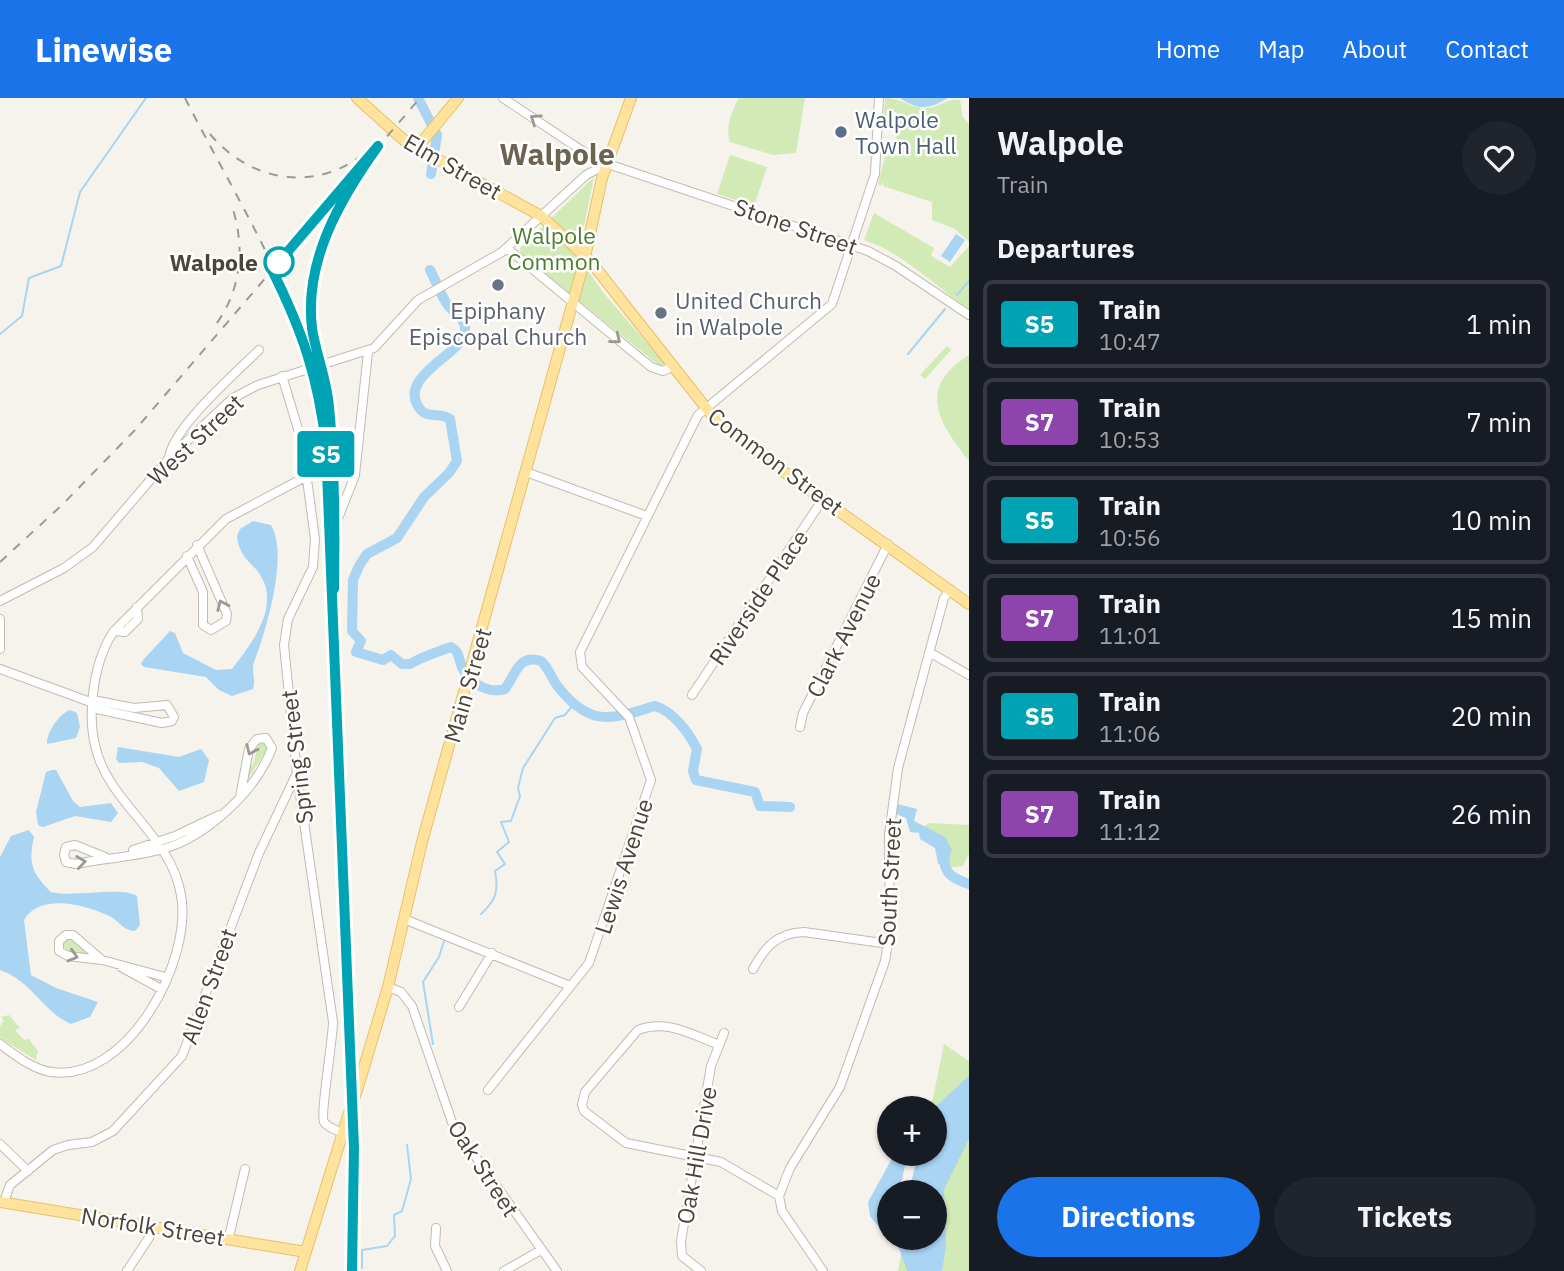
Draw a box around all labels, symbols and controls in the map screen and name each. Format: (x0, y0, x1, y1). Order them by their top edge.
text: Linewise (35, 28, 172, 71)
text: Home (1156, 33, 1220, 65)
text: Map (1258, 33, 1304, 65)
text: About (1342, 33, 1407, 65)
text: Contact (1445, 33, 1529, 65)
place label: Walpole Town Hall (855, 104, 957, 160)
one-way arrow (530, 115, 543, 128)
text: Walpole (997, 121, 1124, 164)
button: heart (1462, 121, 1536, 195)
marker: Walpole Town Hall (833, 124, 849, 140)
street label: Elm Street (399, 126, 507, 206)
district label: Walpole (499, 134, 615, 173)
text: Train (997, 169, 1049, 199)
street label: Stone Street (730, 191, 862, 261)
park label: Walpole Common (507, 220, 601, 276)
text: Departures (997, 231, 1135, 265)
place label: Walpole (169, 247, 258, 277)
marker: Walpole (264, 247, 294, 277)
marker: Epiphany Episcopal Church (490, 277, 506, 293)
place label: United Church in Walpole (675, 285, 822, 341)
text: Train (1099, 292, 1161, 326)
place label: Epiphany Episcopal Church (409, 295, 587, 351)
marker: United Church in Walpole (653, 305, 669, 321)
text: 1 min (1466, 307, 1532, 341)
text: S5 (1025, 308, 1054, 340)
text: 10:47 (1099, 326, 1161, 356)
one-way arrow (609, 330, 621, 343)
street label: West Street (141, 387, 249, 491)
text: Train (1099, 390, 1161, 424)
street label: Common Street (702, 400, 850, 522)
text: 7 min (1466, 405, 1532, 439)
text: S7 (1025, 406, 1054, 438)
text: 10:53 (1099, 424, 1161, 454)
line badge: S5 (294, 431, 358, 477)
text: S5 (311, 438, 341, 470)
text: Train (1099, 488, 1161, 522)
text: 10 min (1451, 503, 1532, 537)
text: S5 (1025, 504, 1054, 536)
text: 10:56 (1099, 522, 1161, 552)
street label: Riverside Place (702, 523, 814, 671)
street label: Clark Avenue (799, 568, 887, 702)
text: Train (1099, 586, 1161, 620)
one-way arrow (216, 600, 230, 613)
text: 15 min (1451, 601, 1532, 635)
text: S7 (1025, 602, 1054, 634)
text: 11:01 (1099, 620, 1161, 650)
street label: Main Street (436, 624, 498, 746)
text: Train (1099, 684, 1161, 718)
street label: Spring Street (273, 688, 319, 826)
text: 20 min (1451, 699, 1532, 733)
text: S5 (1025, 700, 1054, 732)
text: 11:06 (1099, 718, 1161, 748)
one-way arrow (246, 743, 259, 756)
text: Train (1099, 782, 1161, 816)
street label: Lewis Avenue (587, 794, 659, 938)
text: 26 min (1451, 797, 1532, 831)
text: S7 (1025, 798, 1054, 830)
text: 11:12 (1099, 816, 1161, 846)
street label: South Street (871, 817, 907, 947)
one-way arrow (75, 855, 87, 870)
street label: Allen Street (173, 924, 243, 1048)
one-way arrow (66, 947, 78, 962)
street label: Oak Hill Drive (669, 1084, 723, 1226)
map controls (877, 1096, 947, 1250)
button: + (877, 1096, 947, 1166)
street label: Oak Street (442, 1114, 526, 1222)
button: Directions (997, 1177, 1260, 1257)
button: Tickets (1274, 1177, 1536, 1257)
button: − (877, 1180, 947, 1250)
street label: Norfolk Street (79, 1200, 227, 1252)

